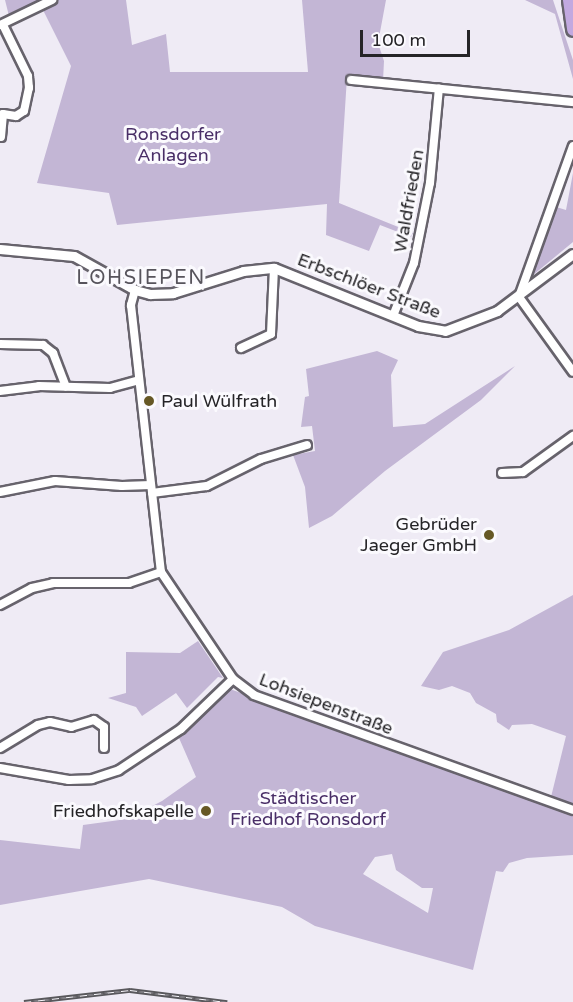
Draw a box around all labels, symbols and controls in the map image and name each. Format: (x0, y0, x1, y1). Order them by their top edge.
scale bar (363, 18, 472, 56)
text: 100 m (371, 29, 426, 51)
park label: Ronsdorfer Anlagen (125, 124, 221, 166)
street label: Waldfrieden (389, 148, 429, 254)
street label: Erbschlöer Straße (294, 249, 444, 323)
district label: LOHSIEPEN (76, 266, 206, 290)
place label: Paul Wülfrath (161, 390, 277, 412)
marker: Paul Wülfrath (142, 394, 156, 408)
place label: Gebrüder Jaeger GmbH (360, 514, 477, 556)
marker: Gebrüder Jaeger GmbH (482, 528, 496, 542)
street label: Lohsiepenstraße (256, 669, 396, 739)
park label: Städtischer Friedhof Ronsdorf (230, 788, 386, 830)
place label: Friedhofskapelle (53, 800, 194, 822)
marker: Friedhofskapelle (199, 804, 213, 818)

